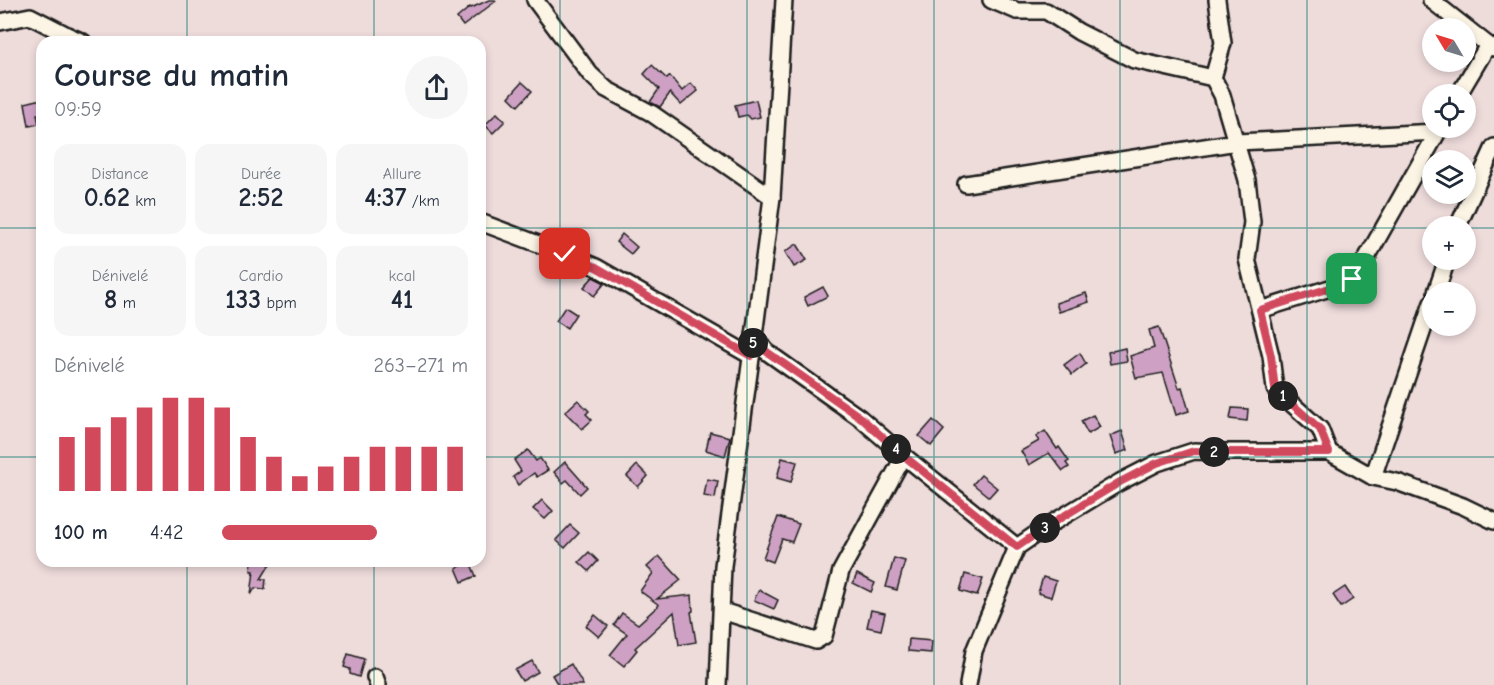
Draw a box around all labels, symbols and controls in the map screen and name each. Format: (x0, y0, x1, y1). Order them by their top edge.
north arrow (1422, 18, 1476, 72)
map controls (1422, 18, 1476, 336)
text: Course du matin (54, 56, 289, 94)
button: share (405, 56, 468, 119)
button: locate (1422, 84, 1476, 138)
text: 09:59 (54, 98, 102, 121)
button: layers (1422, 150, 1476, 204)
text: Distance (91, 165, 149, 183)
text: Durée (241, 165, 281, 183)
text: Allure (383, 165, 421, 183)
text: 0.62 (84, 183, 130, 213)
text: 2:52 (238, 183, 284, 213)
text: 4:37 (364, 183, 406, 213)
text: km (130, 192, 156, 210)
text: /km (406, 192, 440, 210)
button: + (1422, 216, 1476, 270)
pin (539, 228, 590, 279)
icon: check (548, 237, 581, 270)
pin (1326, 253, 1377, 304)
icon: arrive (1335, 262, 1368, 295)
text: Dénivelé (92, 267, 148, 285)
text: Cardio (239, 267, 283, 285)
text: kcal (389, 267, 415, 285)
button: − (1422, 282, 1476, 336)
text: 8 (104, 285, 117, 315)
text: 133 (225, 285, 261, 315)
text: 41 (391, 285, 413, 315)
text: m (117, 294, 136, 312)
text: bpm (261, 294, 297, 312)
pin: 5 (738, 328, 768, 358)
text: 5 (749, 334, 757, 352)
text: Dénivelé (54, 354, 125, 377)
text: 263–271 m (374, 354, 468, 377)
pin: 1 (1268, 381, 1298, 411)
text: 1 (1280, 387, 1286, 405)
pin: 4 (881, 434, 911, 464)
pin: 2 (1199, 437, 1229, 467)
text: 4 (892, 440, 900, 458)
text: 2 (1210, 443, 1218, 461)
pin: 3 (1030, 513, 1060, 543)
text: 3 (1041, 519, 1049, 537)
text: 100 m (54, 521, 108, 544)
text: 4:42 (150, 521, 183, 544)

